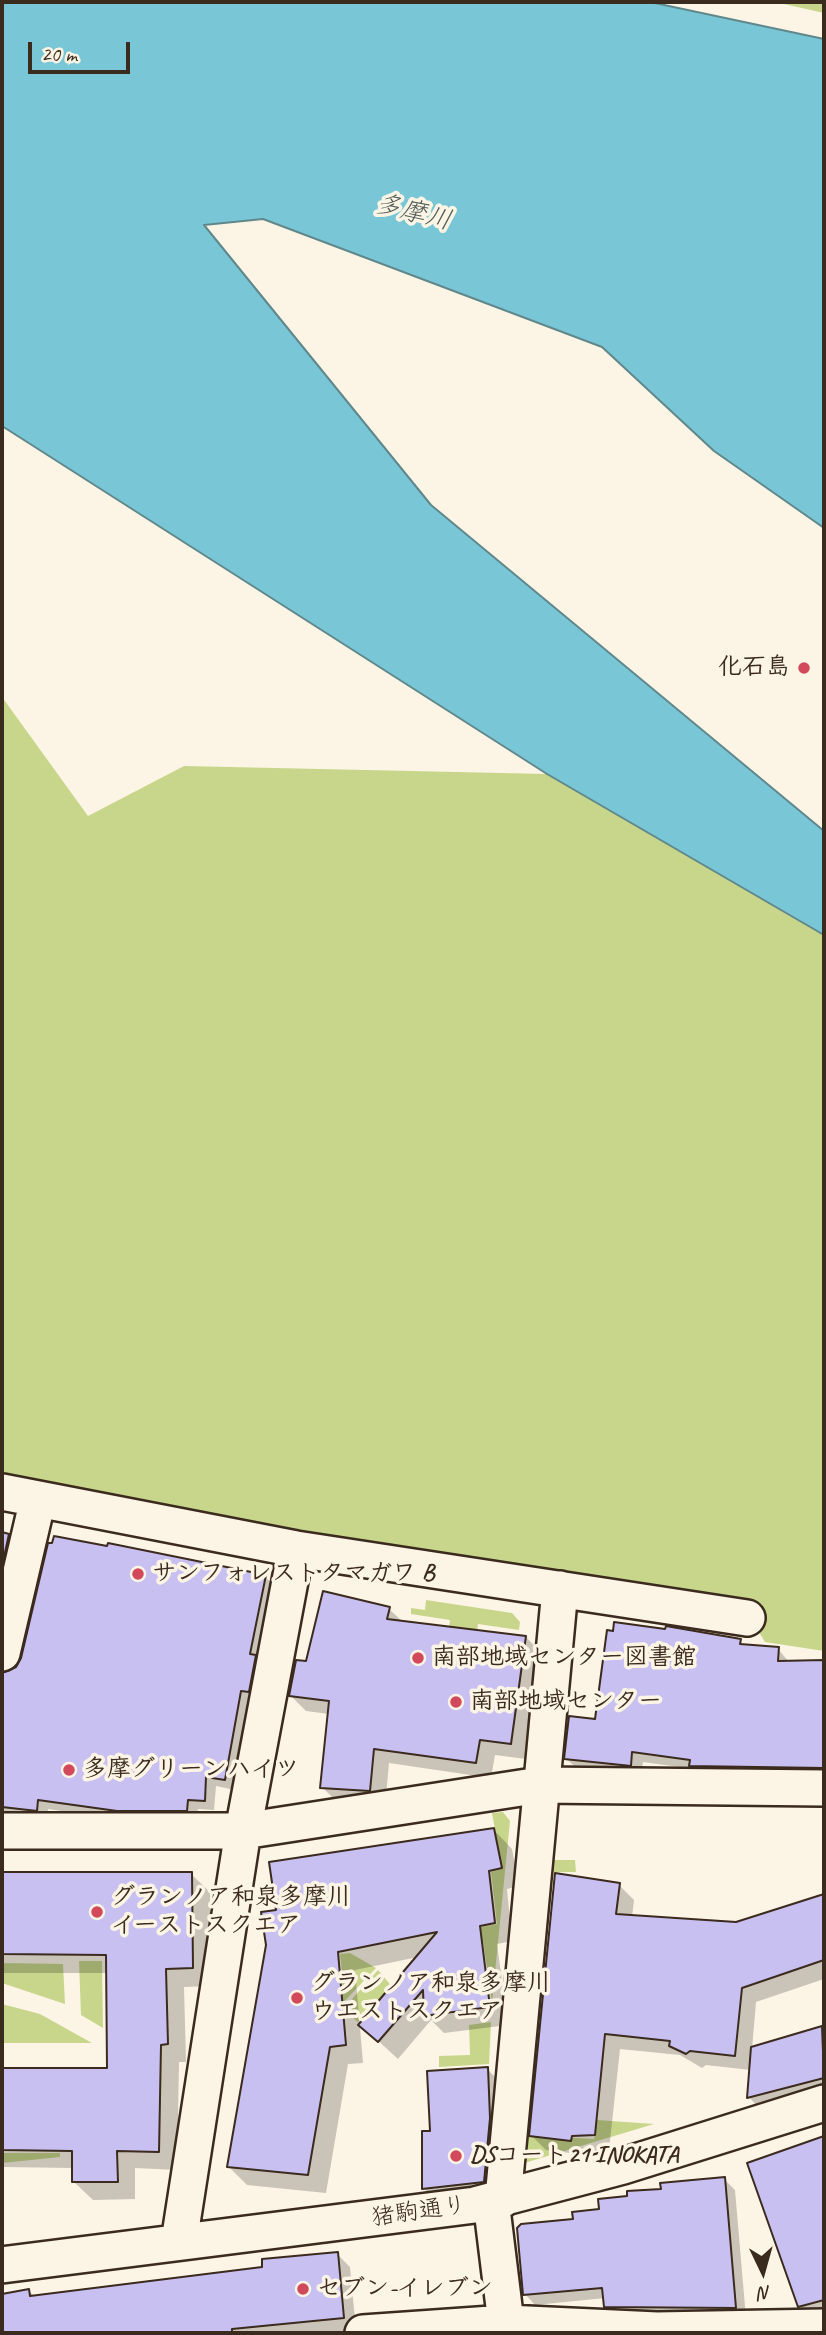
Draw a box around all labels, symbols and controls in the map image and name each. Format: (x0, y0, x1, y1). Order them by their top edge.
scale bar (32, 28, 133, 72)
text: 20 m (41, 41, 77, 67)
water label: 多摩川 (371, 188, 455, 238)
place label: 化石島 (718, 654, 790, 682)
marker: 化石島 (796, 660, 812, 676)
place label: サンフォレストタマガワ B (152, 1560, 434, 1588)
marker: サンフォレストタマガワ B (130, 1566, 146, 1582)
place label: 南部地域センター図書館 (432, 1644, 696, 1672)
marker: 南部地域センター図書館 (410, 1650, 426, 1666)
place label: 南部地域センター (470, 1688, 662, 1716)
marker: 南部地域センター (448, 1694, 464, 1710)
place label: 多摩グリーンハイツ (83, 1756, 299, 1784)
marker: 多摩グリーンハイツ (61, 1762, 77, 1778)
place label: グランノア和泉多摩川 イーストスクエア (111, 1884, 351, 1940)
marker: グランノア和泉多摩川 イーストスクエア (89, 1904, 105, 1920)
place label: グランノア和泉多摩川 ウエストスクエア (311, 1970, 551, 2026)
marker: グランノア和泉多摩川 ウエストスクエア (289, 1990, 305, 2006)
place label: DSコート21 INOKATA (470, 2142, 678, 2170)
marker: DSコート21 INOKATA (448, 2148, 464, 2164)
street label: 猪駒通り (369, 2191, 469, 2233)
north arrow (728, 2237, 798, 2307)
place label: セブン-イレブン (317, 2275, 493, 2303)
text: N (758, 2280, 772, 2305)
marker: セブン-イレブン (295, 2281, 311, 2297)

